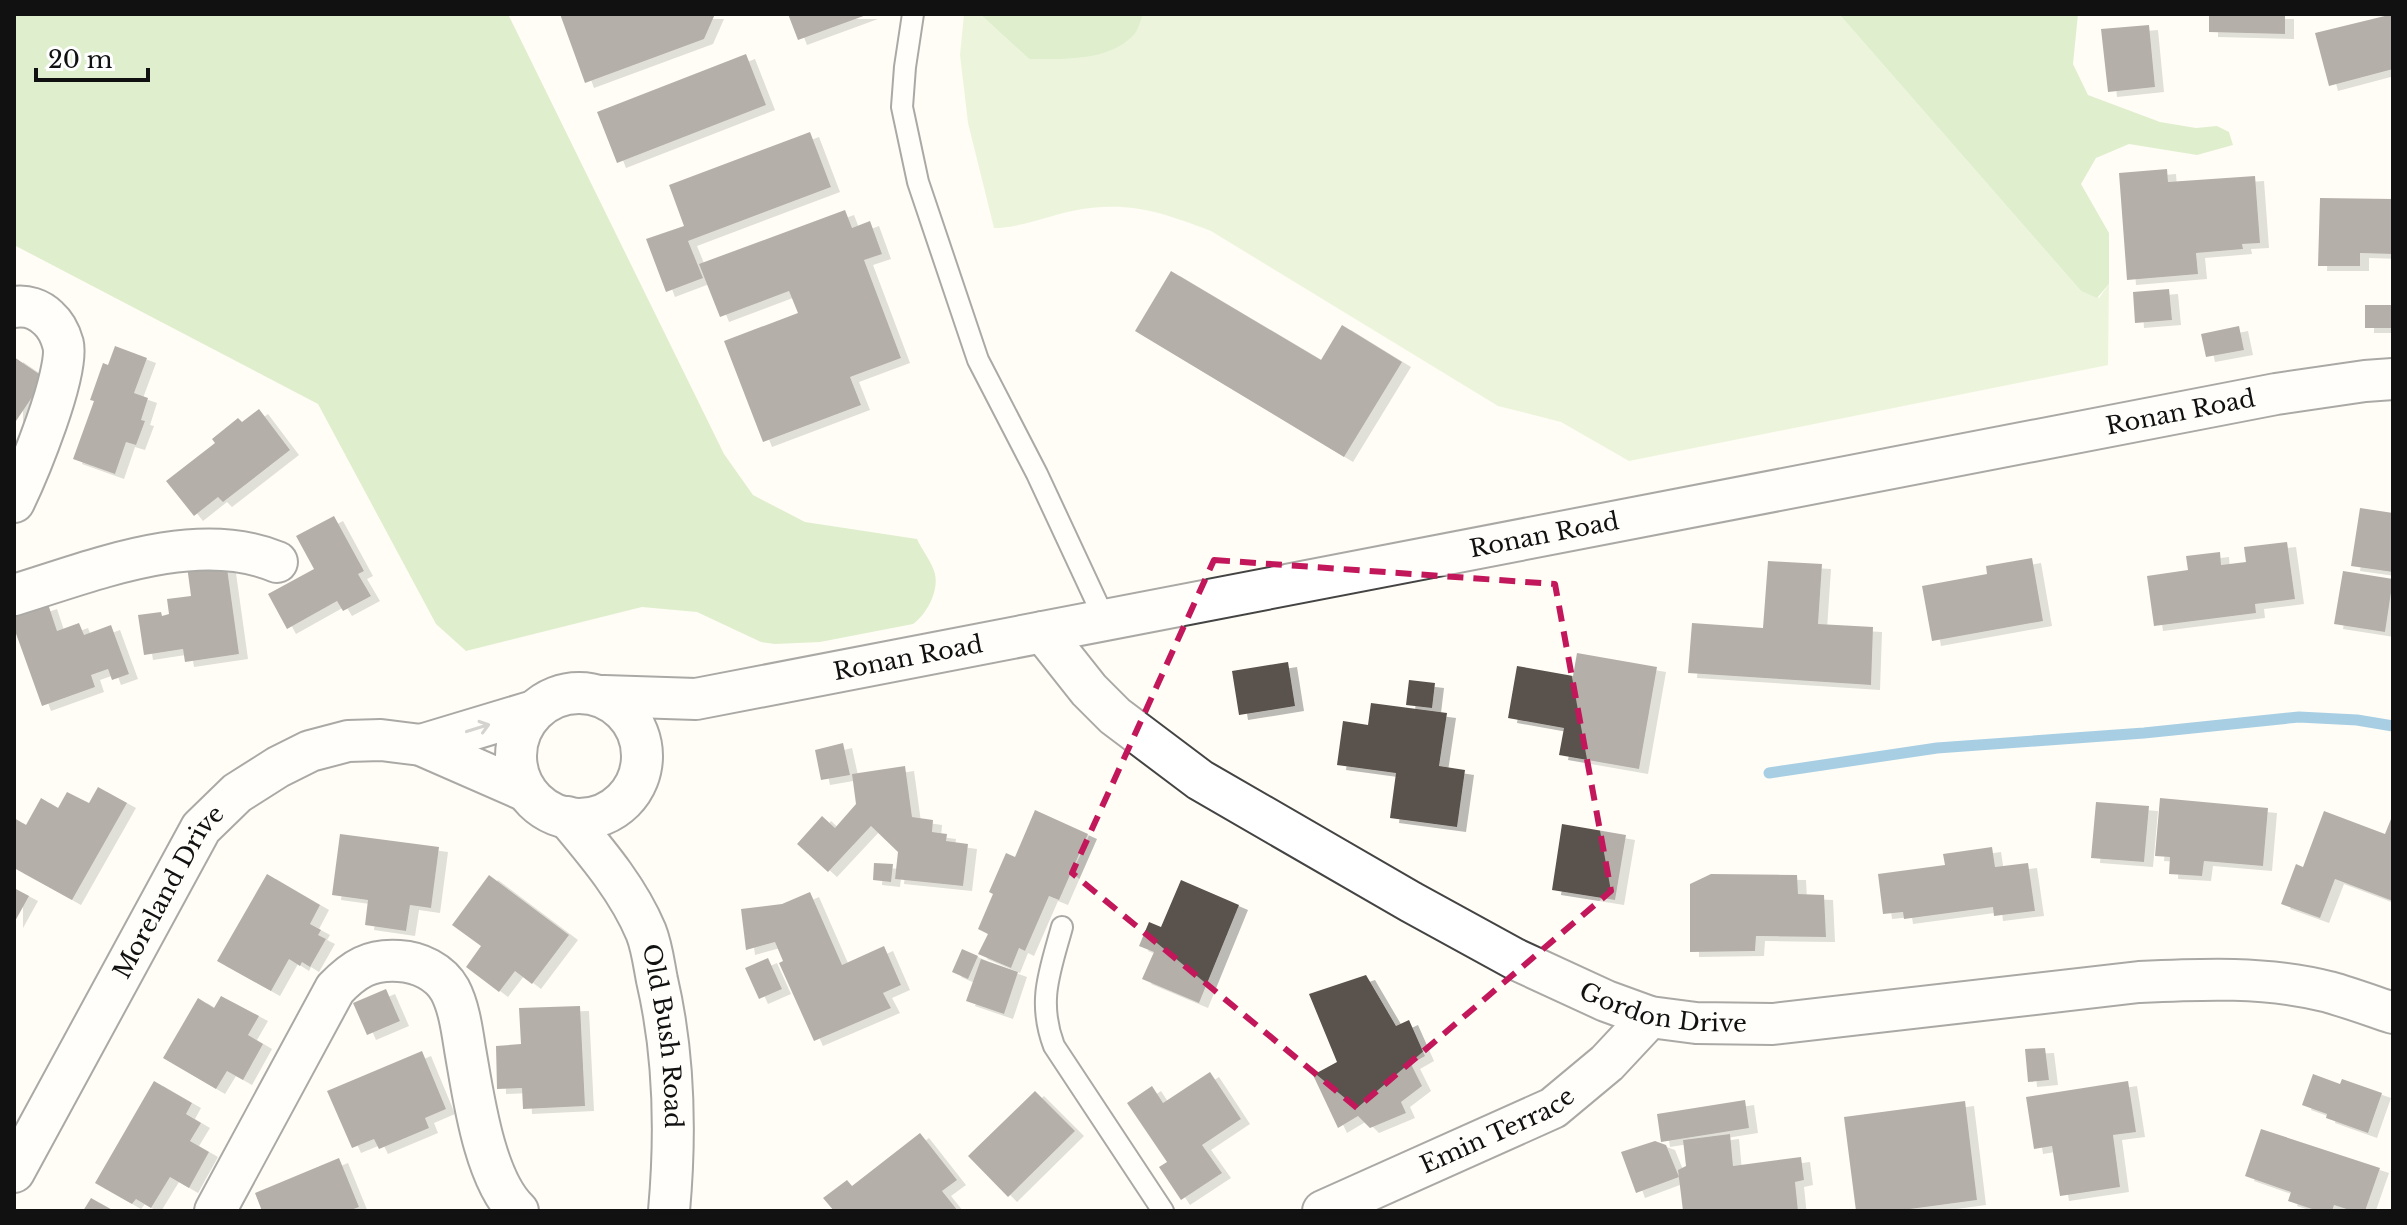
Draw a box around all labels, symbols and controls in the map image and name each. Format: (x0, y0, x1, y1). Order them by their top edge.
scale bar (36, 32, 148, 82)
text: 20 m (48, 45, 113, 74)
street label: Ronan Road (2103, 383, 2258, 441)
street label: Ronan Road (1467, 506, 1621, 563)
street label: Ronan Road (831, 629, 985, 686)
one-way arrow (464, 720, 490, 735)
street label: Moreland Drive (107, 799, 230, 983)
street label: Old Bush Road (637, 941, 688, 1128)
street label: Gordon Drive (1575, 976, 1747, 1038)
street label: Emin Terrace (1416, 1081, 1580, 1180)

